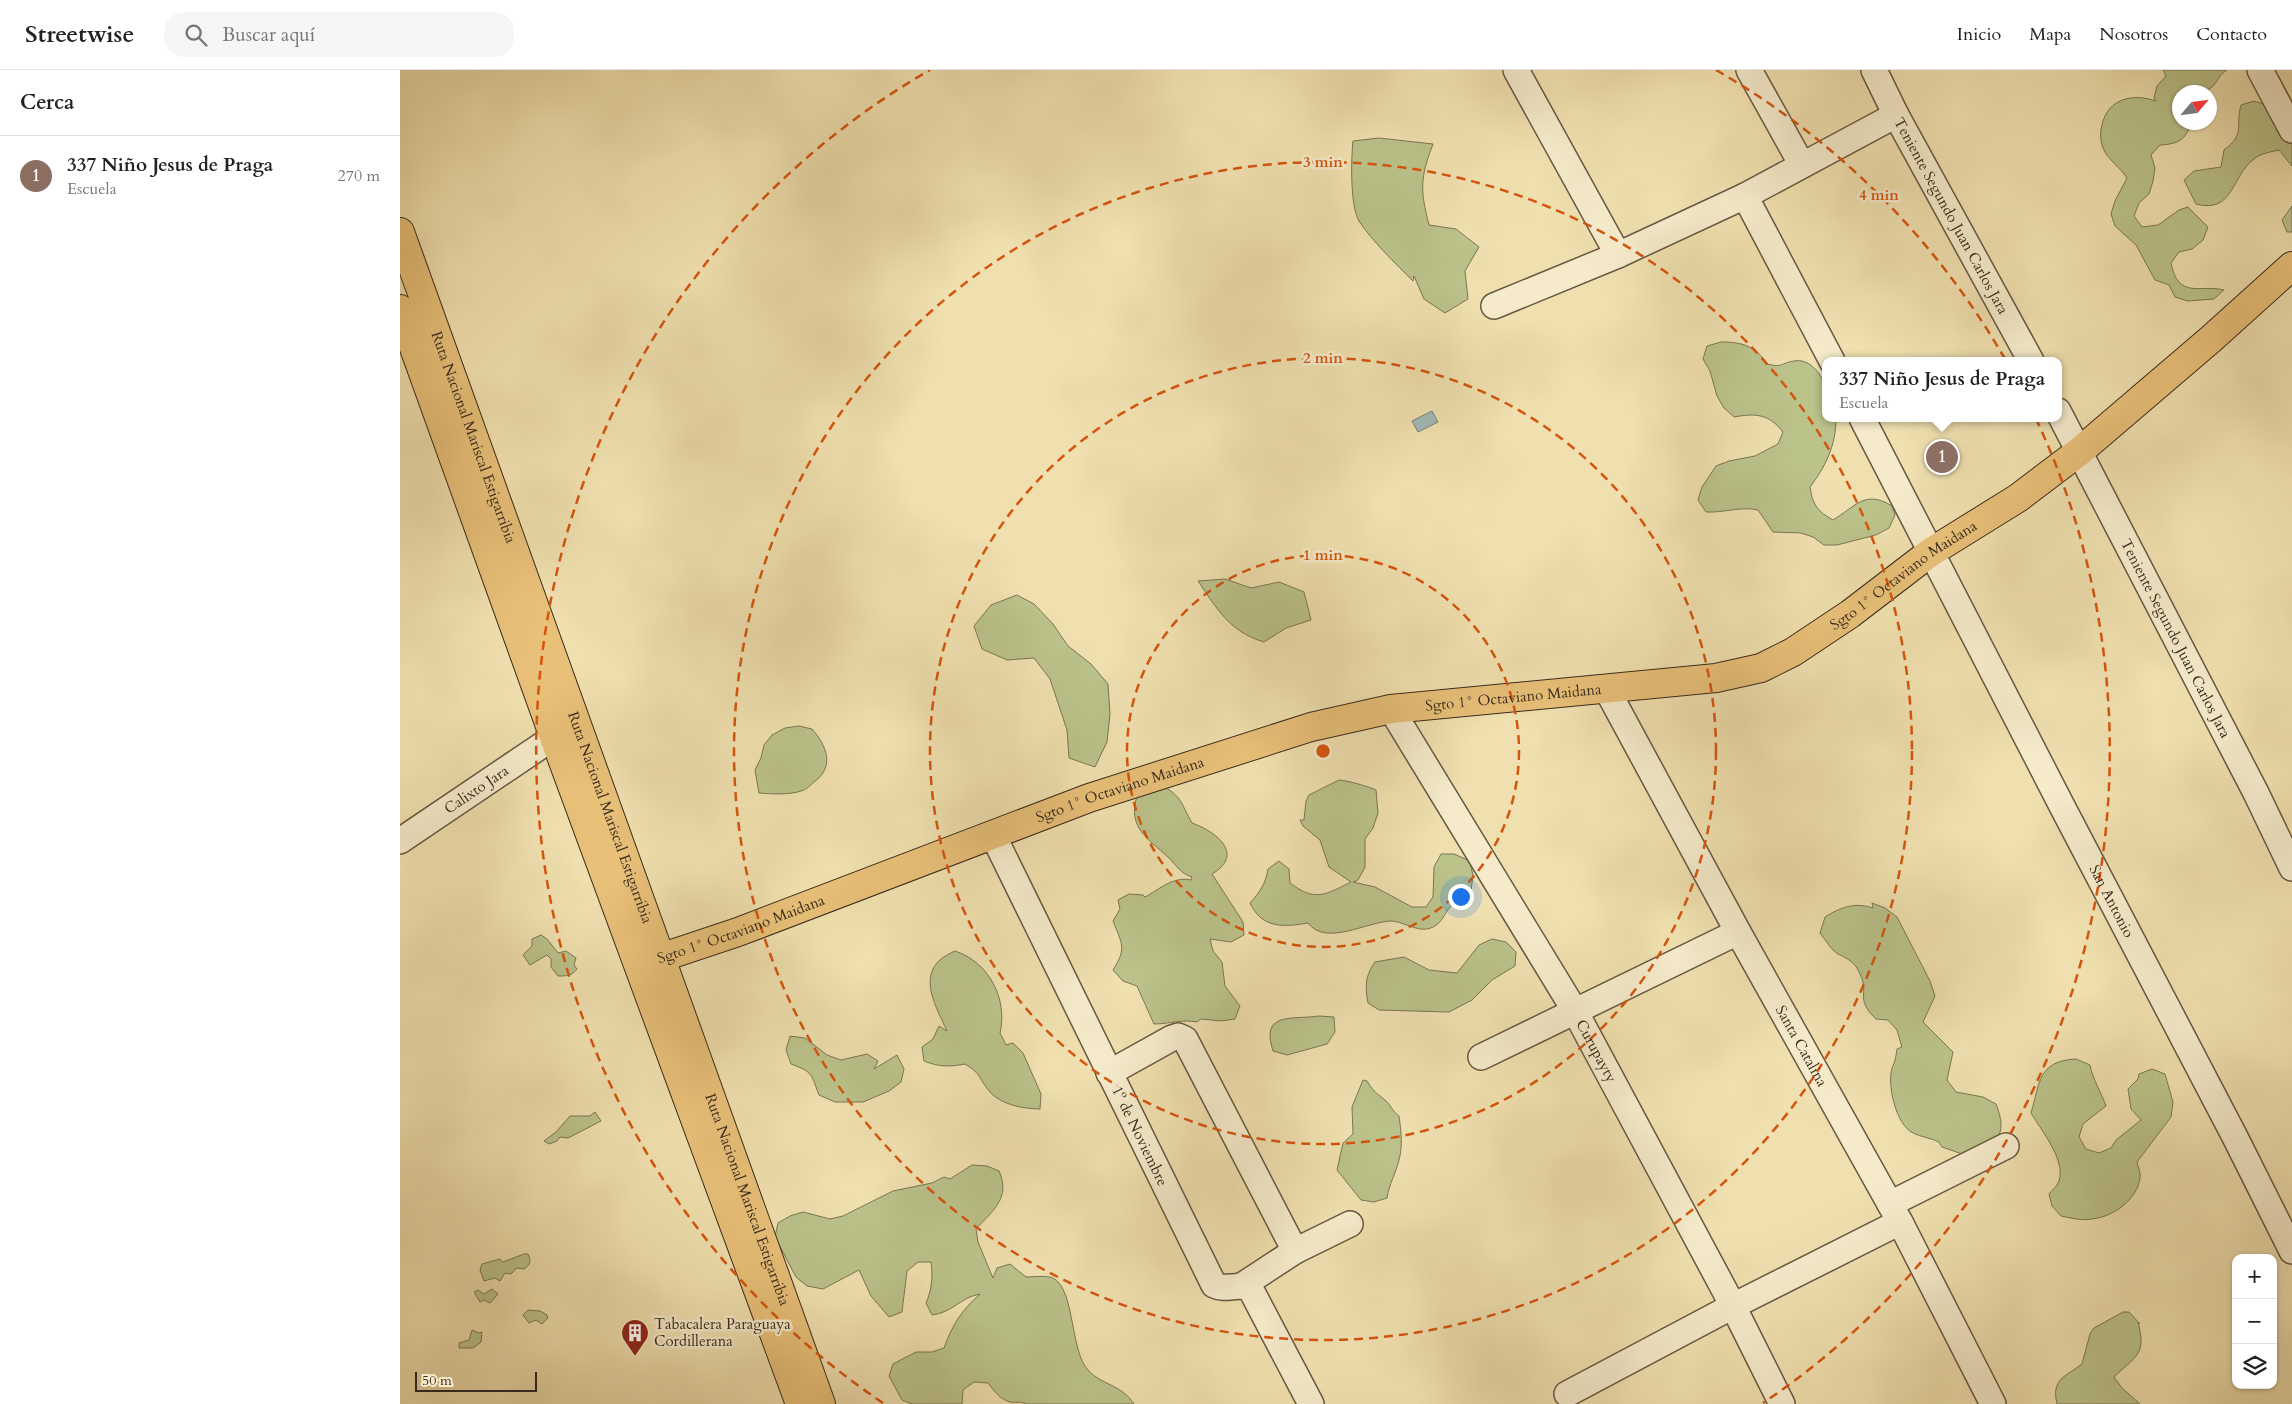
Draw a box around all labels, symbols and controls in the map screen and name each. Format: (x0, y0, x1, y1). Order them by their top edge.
search box (164, 12, 514, 57)
text: Streetwise (25, 18, 134, 51)
icon: search (182, 21, 210, 49)
text: Buscar aquí (222, 22, 315, 48)
text: Inicio (1957, 22, 2001, 47)
text: Mapa (2029, 22, 2071, 47)
text: Nosotros (2099, 22, 2168, 47)
text: Contacto (2196, 22, 2267, 47)
north arrow (2172, 85, 2217, 130)
text: Cerca (20, 88, 74, 117)
street label: Teniente Segundo Juan Carlos Jara (1889, 114, 2014, 318)
text: 337 Niño Jesus de Praga (67, 152, 273, 178)
text: 3 min (1303, 152, 1343, 172)
text: 1 (32, 165, 40, 187)
text: 270 m (338, 165, 380, 187)
text: Escuela (67, 178, 117, 200)
text: 4 min (1859, 185, 1899, 205)
street label: Ruta Nacional Mariscal Estigarribia (426, 328, 521, 546)
text: 2 min (1303, 348, 1343, 368)
popup (1822, 357, 2062, 422)
text: 337 Niño Jesus de Praga (1839, 366, 2045, 392)
text: Escuela (1839, 392, 1888, 414)
pin: 1 (1926, 438, 1958, 476)
street label: Sgto 1° Octaviano Maidana (1826, 516, 1981, 635)
street label: Teniente Segundo Juan Carlos Jara (2116, 535, 2236, 742)
text: 1 min (1303, 545, 1343, 565)
street label: Sgto 1° Octaviano Maidana (1424, 679, 1603, 716)
street label: Ruta Nacional Mariscal Estigarribia (563, 709, 658, 927)
centre of rings (1314, 742, 1332, 760)
street label: Sgto 1° Octaviano Maidana (1033, 752, 1207, 827)
street label: Calixto Jara (440, 760, 513, 818)
street label: San Antonio (2084, 861, 2139, 941)
your location (1448, 884, 1474, 910)
street label: Sgto 1° Octaviano Maidana (655, 890, 828, 968)
street label: Santa Catalina (1771, 1002, 1833, 1091)
street label: Curupayty (1571, 1016, 1621, 1086)
street label: 1º de Noviembre (1107, 1083, 1173, 1189)
street label: Ruta Nacional Mariscal Estigarribia (700, 1091, 795, 1309)
map controls (2232, 1254, 2277, 1389)
button: + (2232, 1254, 2277, 1299)
button: − (2232, 1299, 2277, 1344)
place label: Tabacalera Paraguaya Cordillerana (654, 1314, 791, 1351)
building icon: Tabacalera Paraguaya Cordillerana (620, 1318, 650, 1357)
button: layers (2232, 1344, 2277, 1389)
scale bar (415, 1369, 538, 1392)
text: 50 m (422, 1371, 452, 1390)

